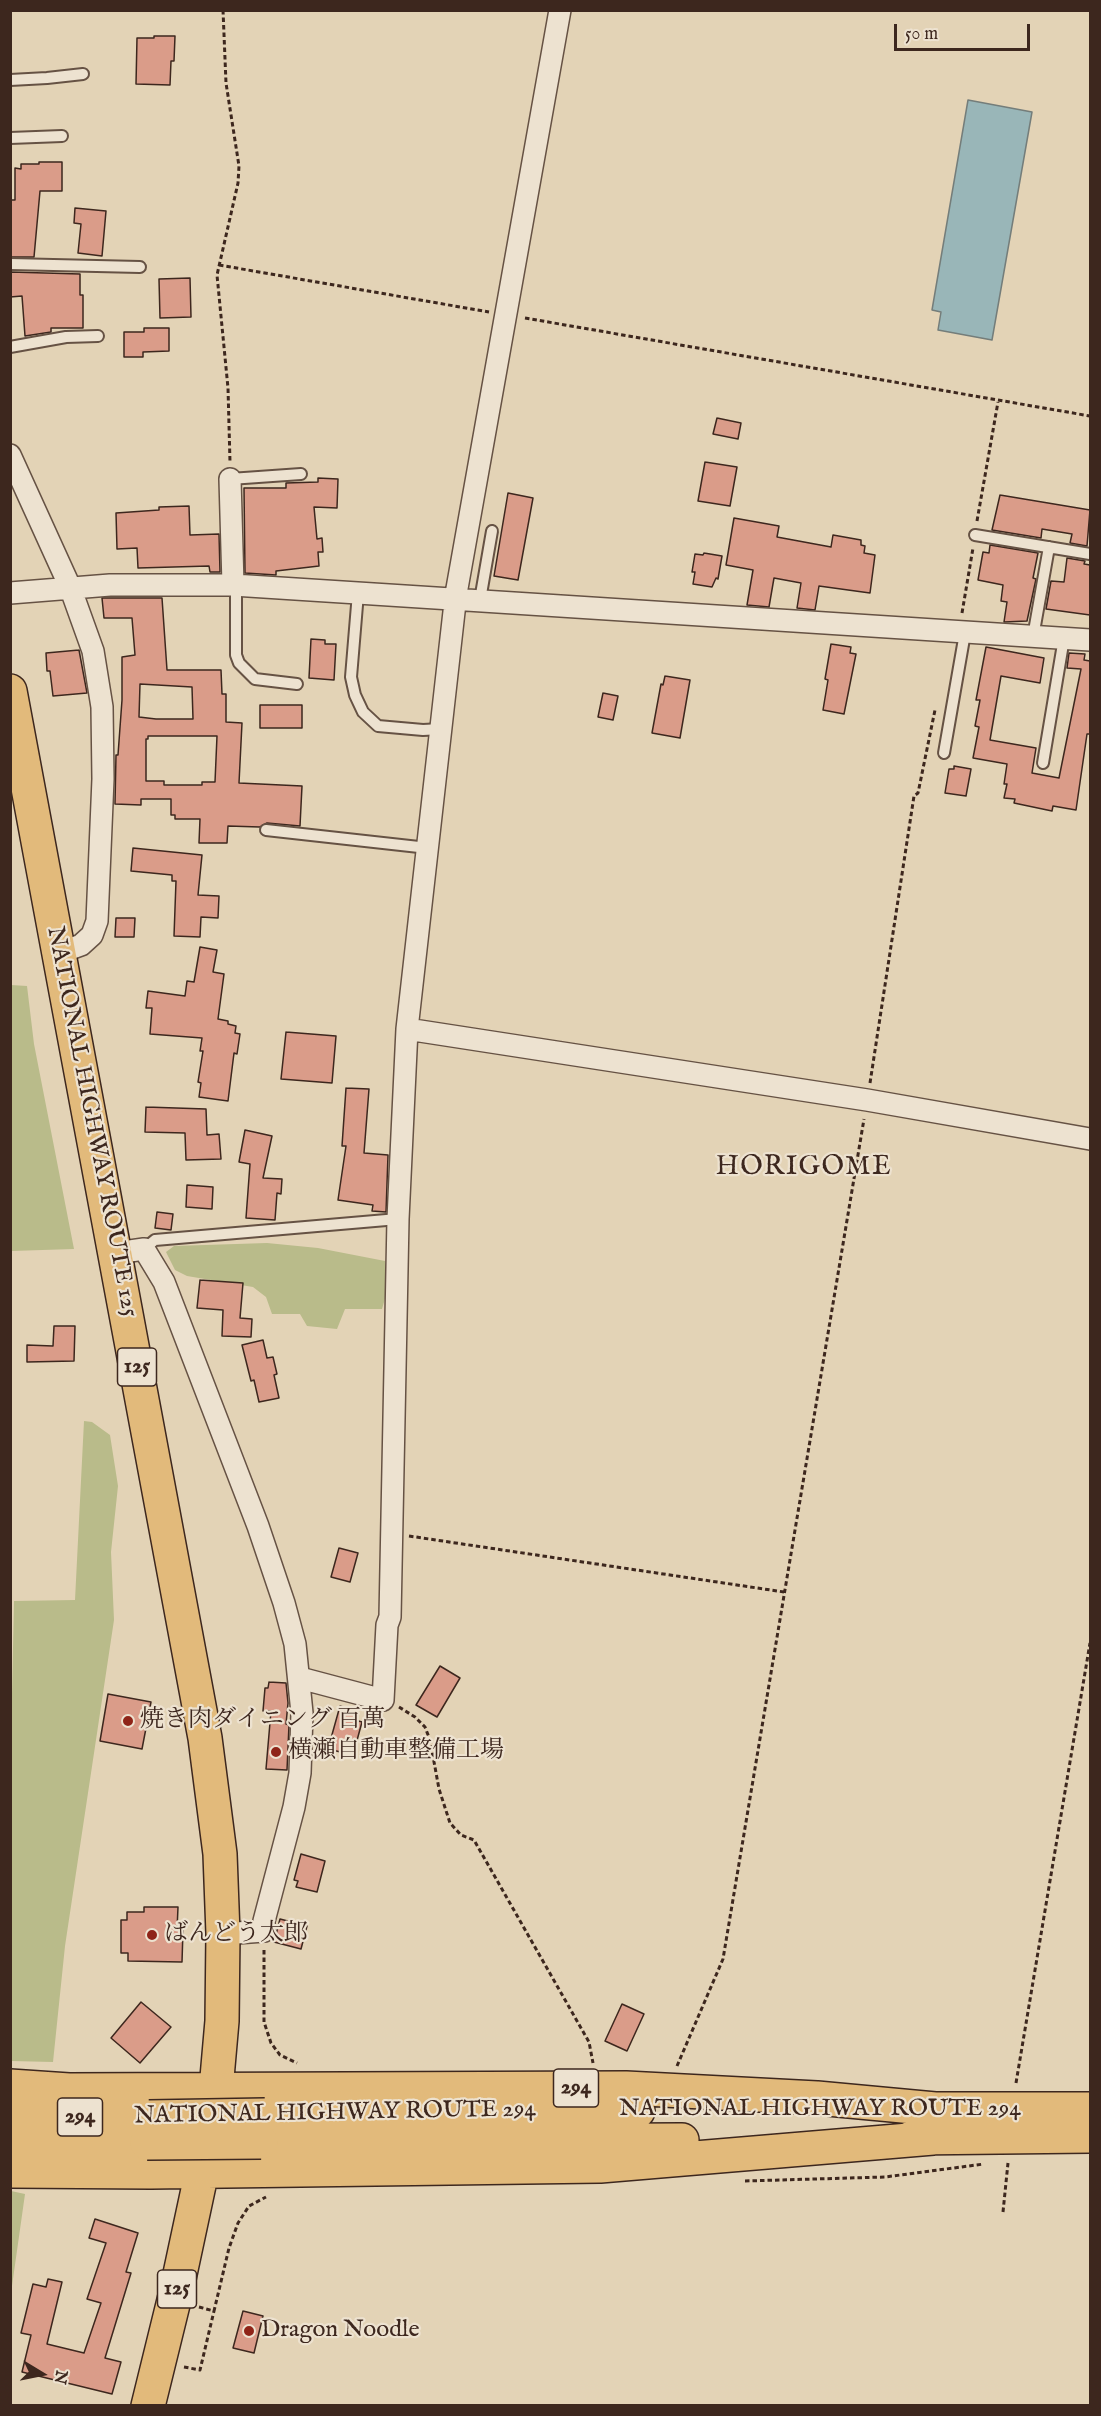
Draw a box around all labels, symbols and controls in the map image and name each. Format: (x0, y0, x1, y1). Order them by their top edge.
scale bar (897, 12, 1034, 50)
text: 50 m (905, 23, 938, 46)
street label: NATIONAL HIGHWAY ROUTE 125 (39, 924, 143, 1320)
district label: HORIGOME (716, 1152, 892, 1184)
road number: 125 (118, 1348, 156, 1386)
place label: 焼き肉ダイニング 百萬 (140, 1707, 385, 1735)
marker: 焼き肉ダイニング 百萬 (121, 1714, 135, 1728)
place label: 横瀬自動車整備工場 (288, 1738, 504, 1766)
marker: 横瀬自動車整備工場 (269, 1745, 283, 1759)
place label: ばんどう太郎 (164, 1921, 308, 1949)
marker: ばんどう太郎 (145, 1928, 159, 1942)
road number: 294 (554, 2069, 598, 2107)
street label: NATIONAL HIGHWAY ROUTE 294 (134, 2096, 536, 2132)
street label: NATIONAL HIGHWAY ROUTE 294 (619, 2096, 1021, 2124)
road number: 294 (58, 2098, 103, 2136)
road number: 125 (158, 2270, 196, 2308)
place label: Dragon Noodle (261, 2317, 419, 2345)
marker: Dragon Noodle (242, 2324, 256, 2338)
north arrow (12, 2344, 72, 2404)
text: N (49, 2369, 71, 2386)

